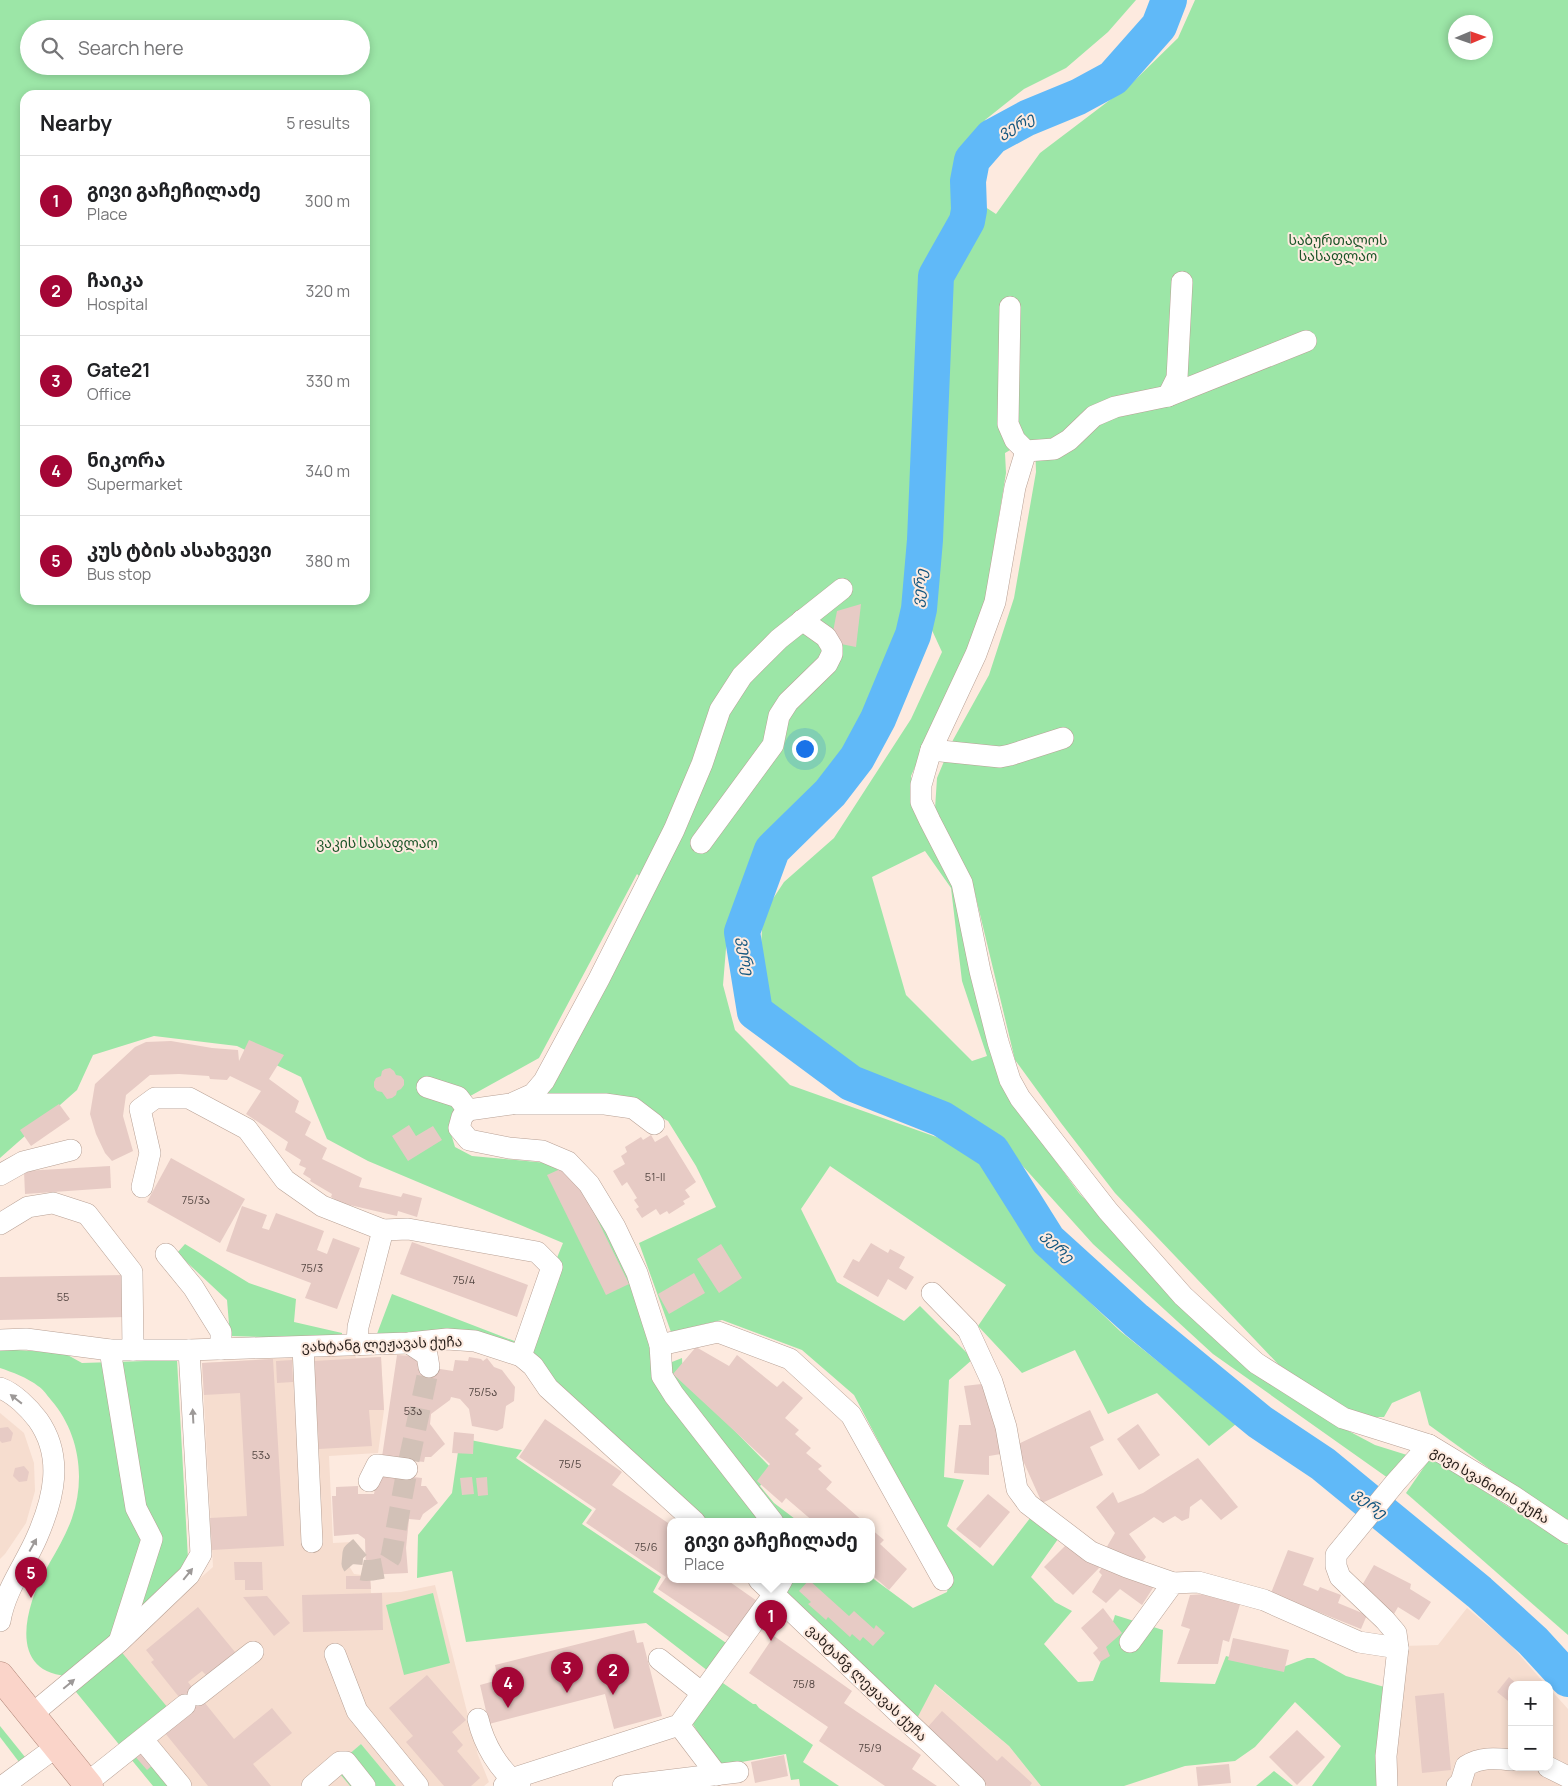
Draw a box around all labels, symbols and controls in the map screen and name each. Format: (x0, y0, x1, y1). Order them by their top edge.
north arrow (1448, 15, 1493, 60)
search box (20, 20, 370, 75)
icon: search (38, 34, 66, 62)
text: Search here (78, 35, 184, 61)
water label: ვერე (994, 106, 1039, 142)
text: Nearby (40, 109, 112, 137)
text: 5 results (286, 112, 350, 134)
text: გივი გაჩეჩილაძე (87, 177, 261, 203)
text: 1 (52, 190, 60, 212)
text: 300 m (305, 190, 350, 212)
text: Place (87, 203, 127, 225)
park label: საბურთალოს სასაფლაო (1288, 230, 1388, 265)
text: ჩაიკა (87, 267, 144, 293)
text: 2 (51, 280, 61, 302)
text: 320 m (306, 280, 350, 302)
text: Hospital (87, 293, 148, 315)
text: Gate21 (87, 357, 151, 383)
text: 3 (51, 370, 61, 392)
text: 330 m (306, 370, 350, 392)
text: Office (87, 383, 131, 405)
text: ნიკორა (87, 447, 165, 473)
text: 4 (51, 460, 61, 482)
text: 340 m (305, 460, 350, 482)
text: Supermarket (87, 473, 183, 495)
text: კუს ტბის ასახვევი (87, 537, 272, 563)
text: 5 (51, 550, 61, 572)
text: 380 m (305, 550, 350, 572)
text: Bus stop (87, 563, 151, 585)
water label: ვერე (906, 567, 931, 608)
your location (792, 736, 818, 762)
park label: ვაკის სასაფლაო (316, 833, 438, 852)
water label: ვერე (733, 936, 760, 977)
house number: 51-II (645, 1169, 665, 1184)
house number: 75/3ა (182, 1192, 210, 1207)
water label: ვერე (1038, 1225, 1080, 1268)
house number: 75/3 (301, 1260, 323, 1275)
house number: 75/4 (453, 1272, 475, 1287)
house number: 55 (57, 1289, 69, 1304)
street label: ვახტანგ ლეჟავას ქუჩა (301, 1331, 463, 1356)
house number: 75/5ა (469, 1384, 497, 1399)
one-way arrow (9, 1394, 23, 1404)
house number: 53ა (404, 1403, 422, 1418)
one-way arrow (189, 1408, 197, 1424)
street label: გივი სვანიძის ქუჩა (1427, 1442, 1553, 1528)
house number: 53ა (252, 1447, 270, 1462)
house number: 75/5 (559, 1456, 581, 1471)
water label: ვერე (1349, 1482, 1393, 1524)
popup (667, 1518, 875, 1583)
text: გივი გაჩეჩილაძე (684, 1527, 858, 1553)
one-way arrow (29, 1537, 37, 1552)
house number: 75/6 (635, 1539, 658, 1554)
text: Place (684, 1553, 724, 1575)
pin: 5 (15, 1557, 47, 1598)
one-way arrow (182, 1568, 193, 1581)
pin: 1 (755, 1600, 787, 1641)
street label: ვახტანგ ლეჟავას ქუჩა (803, 1620, 932, 1745)
pin: 3 (551, 1652, 583, 1693)
pin: 2 (597, 1654, 629, 1695)
pin: 4 (492, 1667, 524, 1708)
house number: 75/8 (793, 1676, 815, 1691)
one-way arrow (62, 1679, 75, 1690)
map controls (1508, 1681, 1553, 1771)
button: + (1508, 1681, 1553, 1726)
button: − (1508, 1726, 1553, 1771)
house number: 75/9 (859, 1740, 882, 1755)

